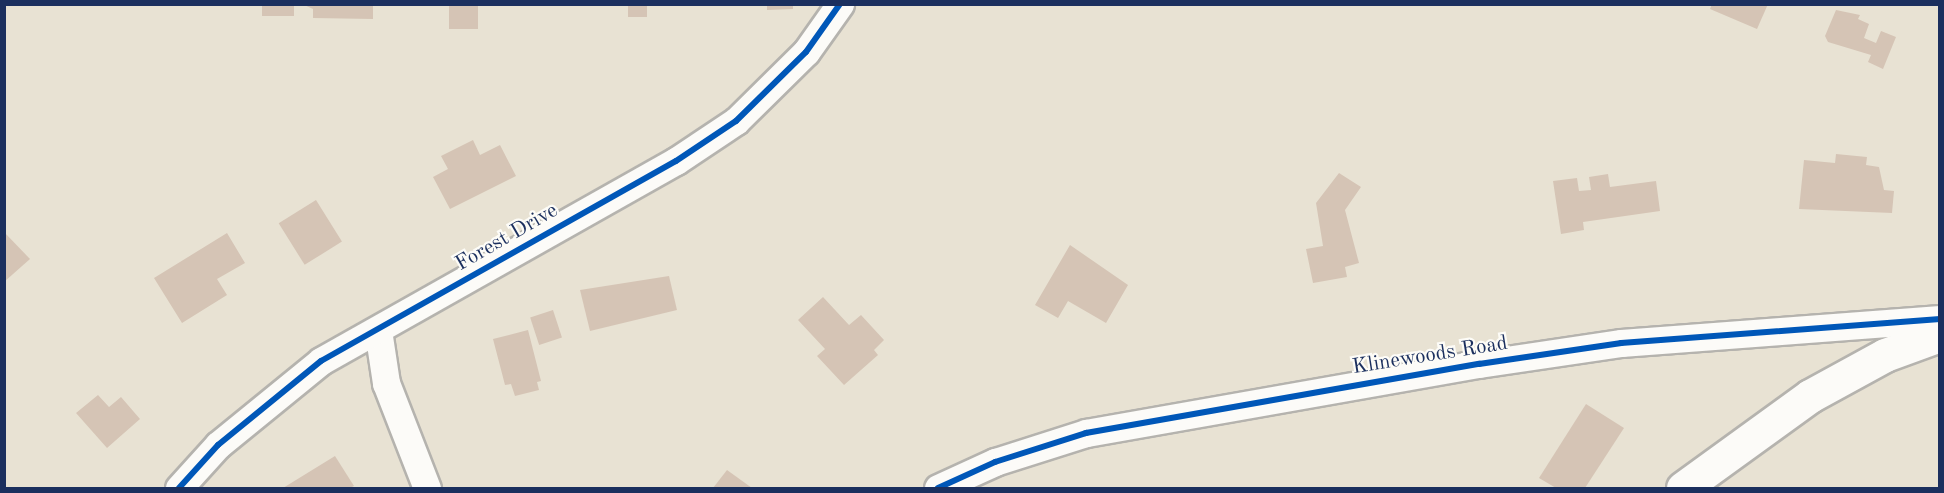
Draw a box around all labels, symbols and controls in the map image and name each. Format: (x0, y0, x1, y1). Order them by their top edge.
street label: Forest Drive (451, 199, 563, 277)
street label: Klinewoods Road (1350, 331, 1510, 381)

